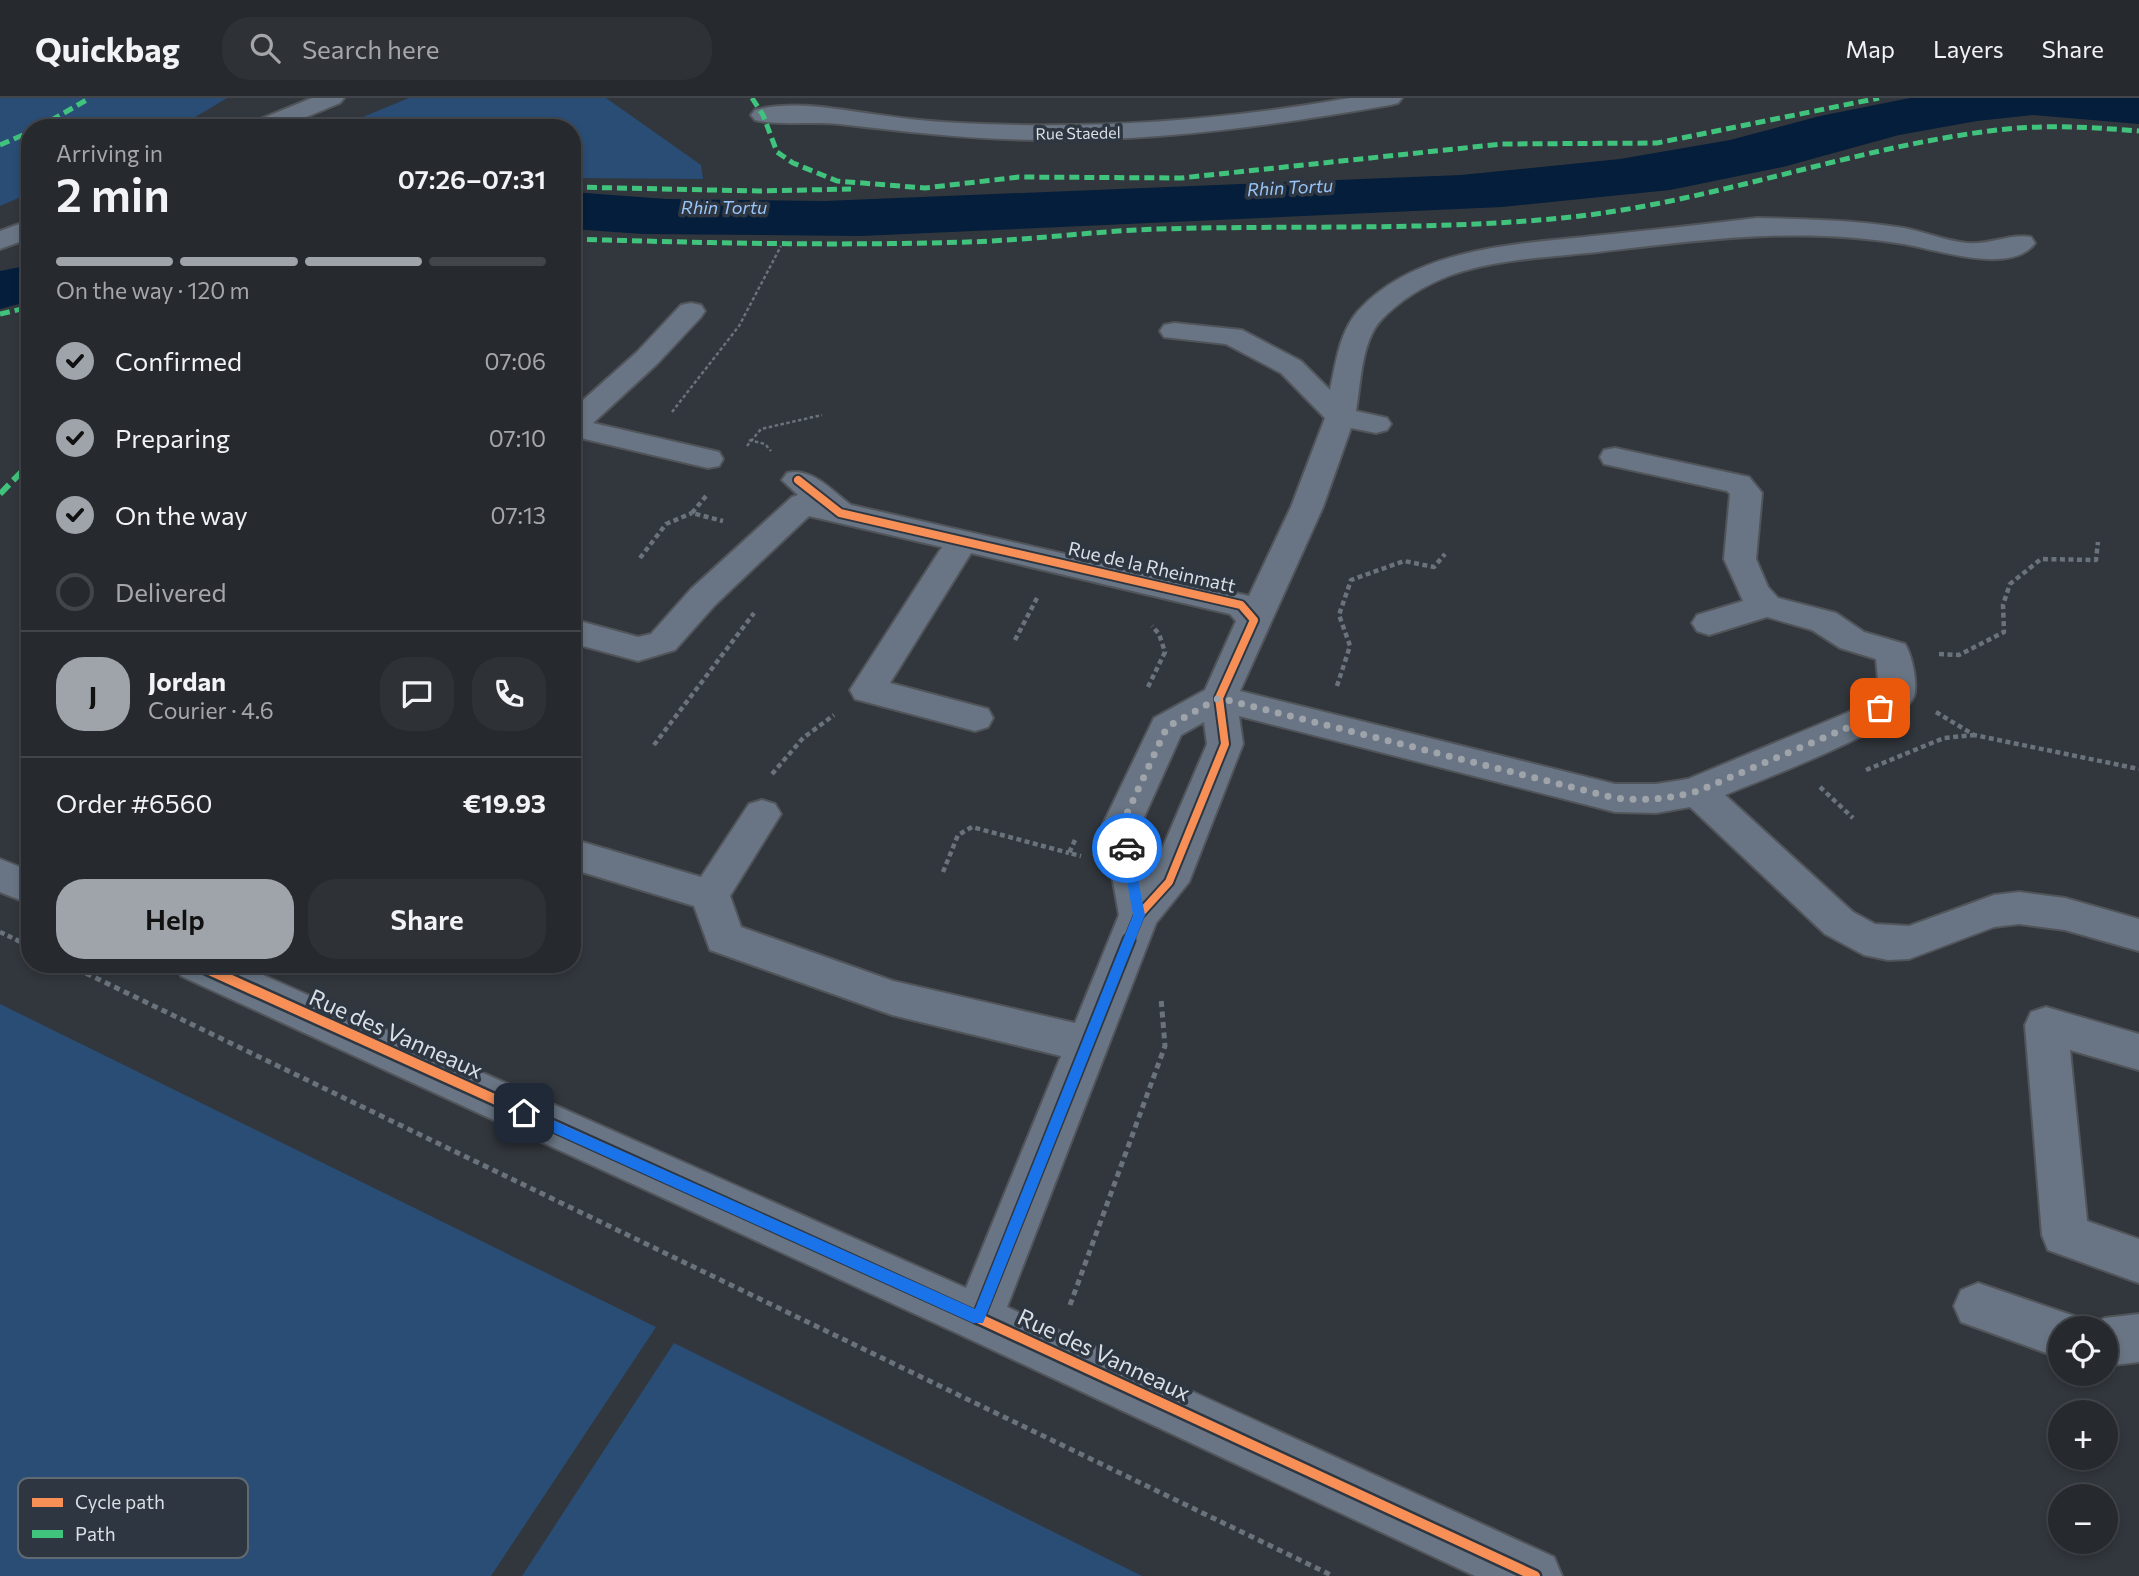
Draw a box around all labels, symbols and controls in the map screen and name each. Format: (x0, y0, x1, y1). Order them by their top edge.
search box (222, 17, 712, 80)
text: Quickbag (35, 28, 180, 69)
icon: search (246, 29, 284, 67)
text: Search here (302, 33, 439, 64)
text: Map (1846, 34, 1895, 63)
text: Layers (1933, 34, 2004, 63)
text: Share (2042, 34, 2104, 63)
street label: Rue Staedel (1035, 122, 1121, 143)
text: Arriving in (56, 139, 163, 167)
text: 07:26–07:31 (398, 163, 546, 194)
text: 2 min (56, 165, 170, 221)
water label: Rhin Tortu (1246, 174, 1334, 200)
water label: Rhin Tortu (681, 196, 767, 218)
text: On the way · 120 m (56, 276, 250, 304)
icon: check (56, 342, 94, 380)
text: Confirmed (115, 345, 242, 376)
text: 07:06 (485, 347, 546, 375)
icon: check (56, 419, 94, 457)
text: Preparing (115, 422, 230, 453)
text: 07:10 (489, 424, 546, 452)
icon: check (56, 496, 94, 534)
text: On the way (115, 499, 248, 530)
text: 07:13 (491, 501, 546, 529)
street label: Rue de la Rheinmatt (1066, 536, 1238, 597)
text: Delivered (115, 576, 226, 607)
button: chat (380, 657, 454, 731)
button: phone (472, 657, 546, 731)
text: Jordan (148, 665, 226, 696)
pin (1850, 678, 1910, 738)
text: J (89, 679, 97, 710)
icon: bag (1861, 689, 1899, 727)
text: Courier · 4.6 (148, 696, 274, 724)
text: Order #6560 (56, 787, 213, 818)
text: €19.93 (463, 787, 546, 818)
courier (1092, 813, 1162, 883)
icon: car (1108, 829, 1146, 867)
button: Help (56, 879, 294, 959)
button: Share (308, 879, 546, 959)
street label: Rue des Vanneaux (305, 982, 488, 1084)
pin (494, 1083, 554, 1143)
icon: home (505, 1094, 543, 1132)
street label: Rue des Vanneaux (1014, 1302, 1195, 1406)
map controls (2048, 1316, 2118, 1554)
button: locate (2048, 1316, 2118, 1386)
button: + (2048, 1400, 2118, 1470)
legend (18, 1478, 248, 1558)
button: − (2048, 1484, 2118, 1554)
text: Cycle path (75, 1490, 165, 1513)
text: Path (75, 1522, 116, 1545)

